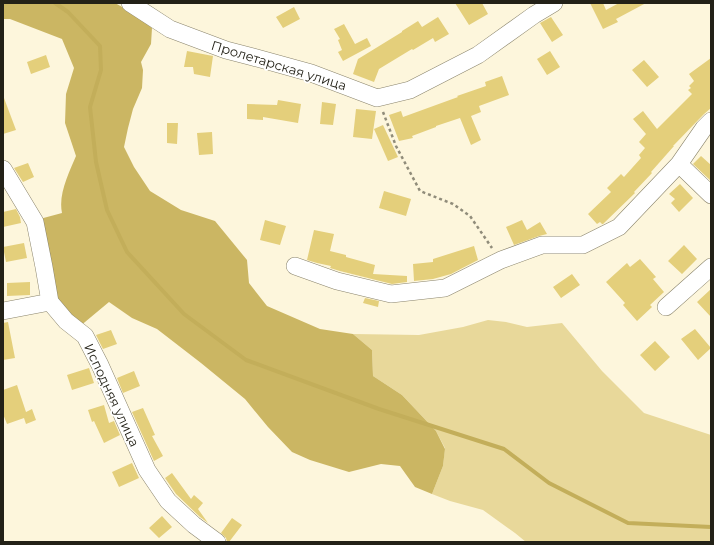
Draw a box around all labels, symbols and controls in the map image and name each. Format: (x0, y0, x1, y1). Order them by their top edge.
street label: Пролетарская улица (209, 37, 349, 93)
street label: Исподняя улица (81, 341, 143, 449)

